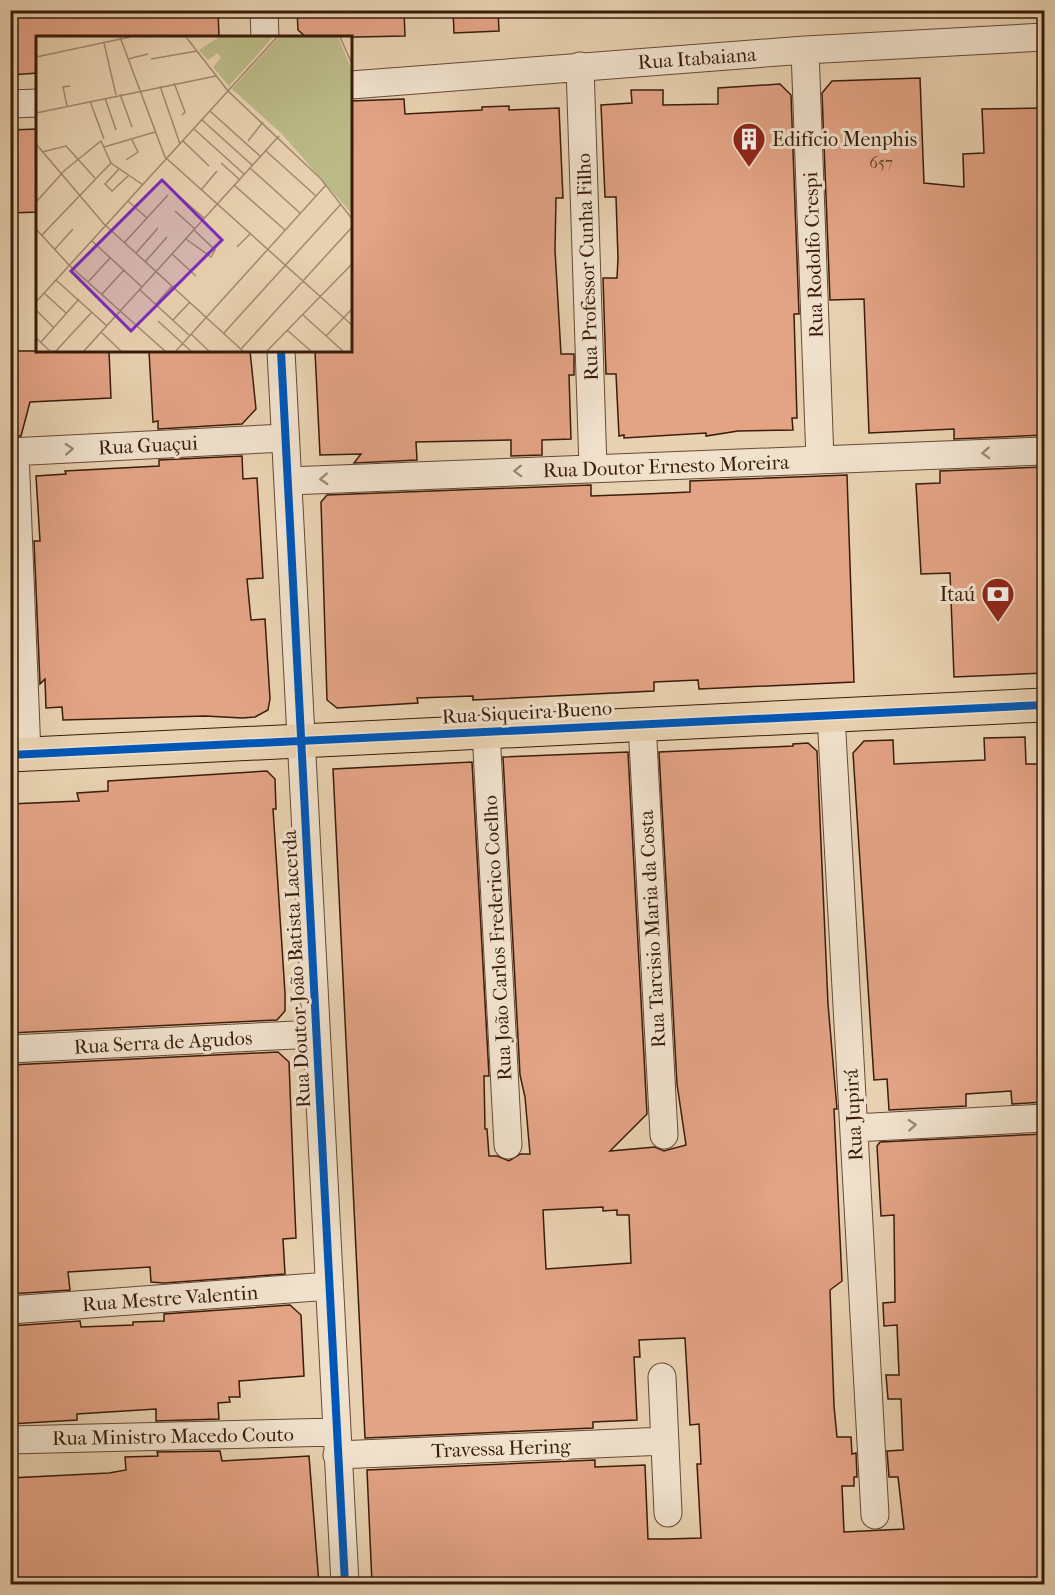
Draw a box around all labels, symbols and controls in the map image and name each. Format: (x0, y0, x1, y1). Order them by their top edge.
inset map (36, 36, 352, 352)
street label: Rua Itabaiana (637, 43, 758, 74)
building icon: Edifício Menphis (731, 121, 767, 168)
place label: Edifício Menphis (772, 128, 917, 151)
street label: Rua Professor Cunha Filho (572, 153, 603, 381)
house number: 657 (869, 153, 893, 172)
street label: Rua Rodolfo Crespi (799, 171, 828, 338)
street label: Rua Guaçui (98, 431, 199, 460)
one-way arrow (64, 443, 73, 456)
one-way arrow (982, 447, 991, 460)
street label: Rua Doutor Ernesto Moreira (542, 451, 790, 482)
one-way arrow (514, 464, 523, 477)
one-way arrow (319, 472, 328, 485)
bank icon: Itaú (980, 576, 1016, 623)
place label: Itaú (940, 583, 976, 606)
street label: Rua Siqueira Bueno (441, 697, 613, 728)
street label: Rua João Carlos Frederico Coelho (479, 795, 516, 1081)
street label: Rua Tarcisio Maria da Costa (635, 809, 670, 1048)
street label: Rua Doutor João Batista Lacerda (278, 829, 315, 1109)
street label: Rua Serra de Agudos (73, 1026, 253, 1059)
street label: Rua Jupirá (840, 1068, 867, 1162)
one-way arrow (908, 1118, 917, 1131)
street label: Rua Mestre Valentin (81, 1281, 259, 1316)
street label: Rua Ministro Macedo Couto (52, 1423, 294, 1450)
street label: Travessa Hering (431, 1435, 571, 1462)

